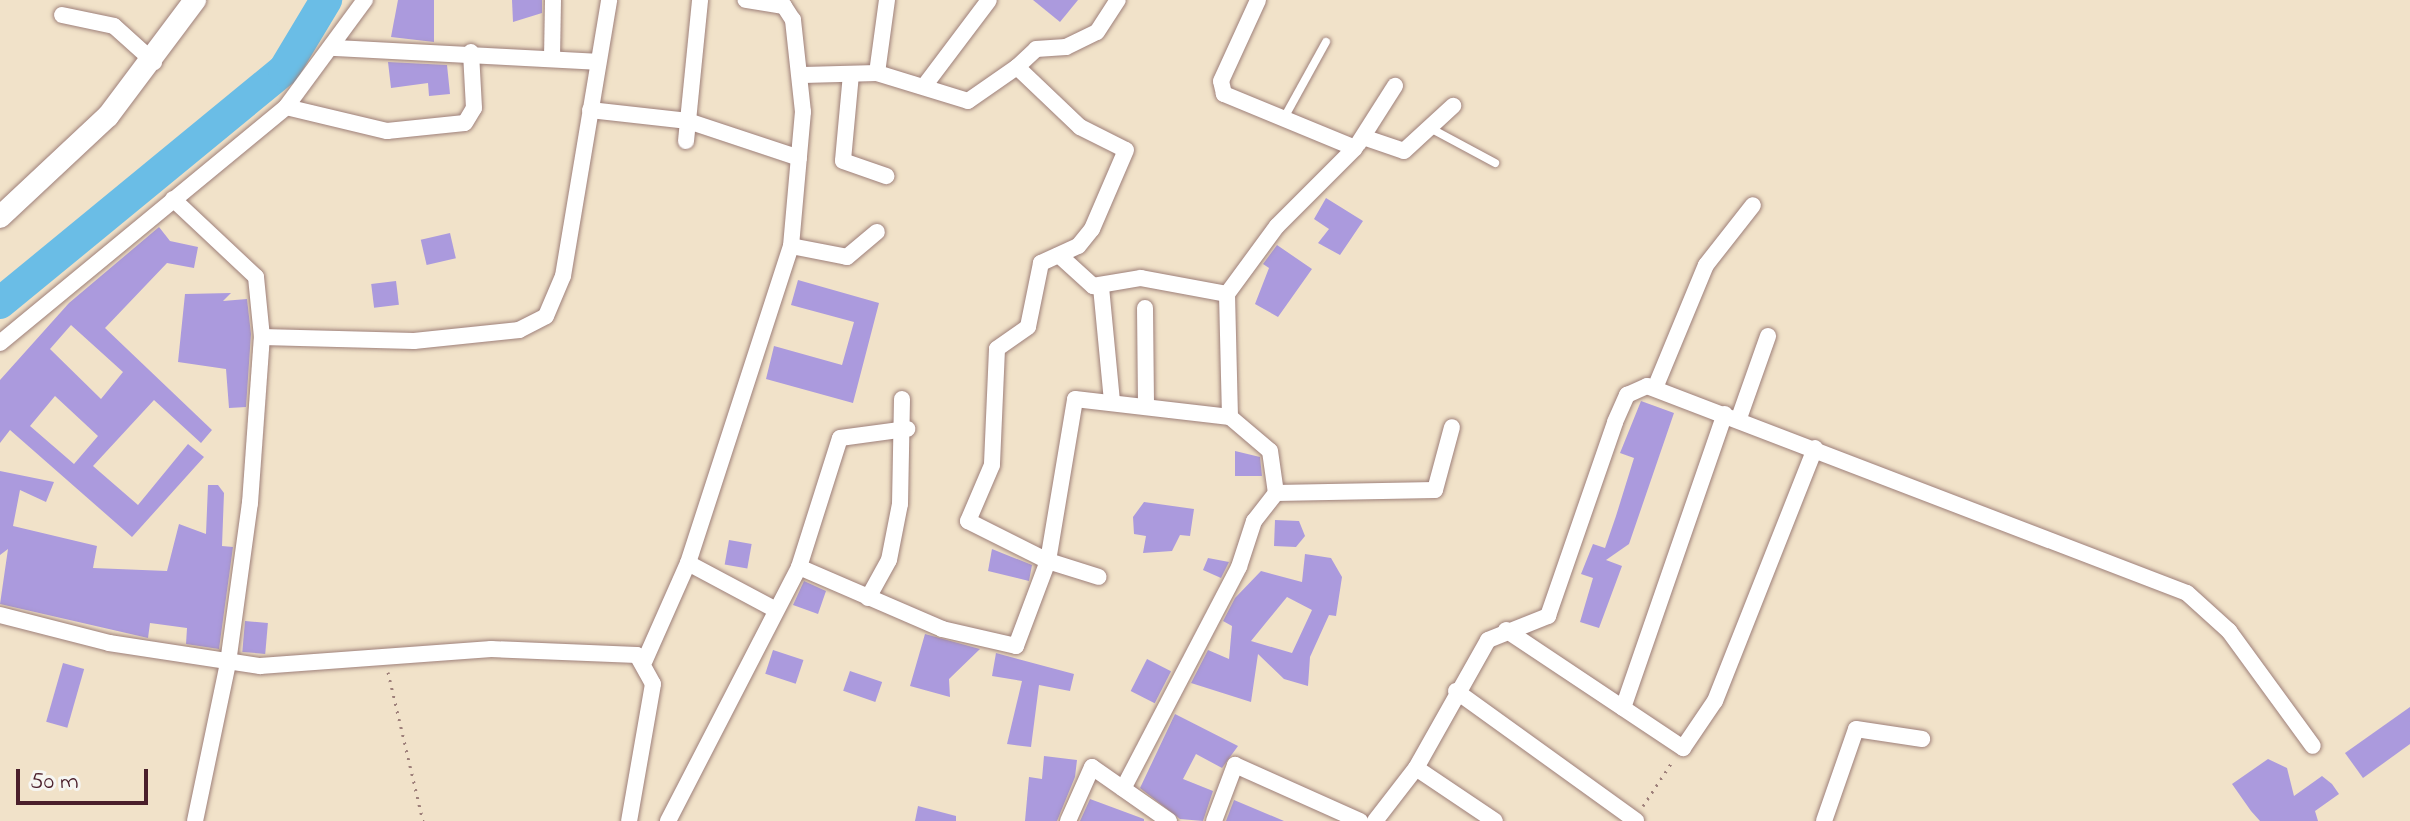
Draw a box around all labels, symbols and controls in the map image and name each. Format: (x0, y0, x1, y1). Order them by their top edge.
scale bar (20, 753, 152, 803)
text: 50 m (30, 765, 79, 800)

